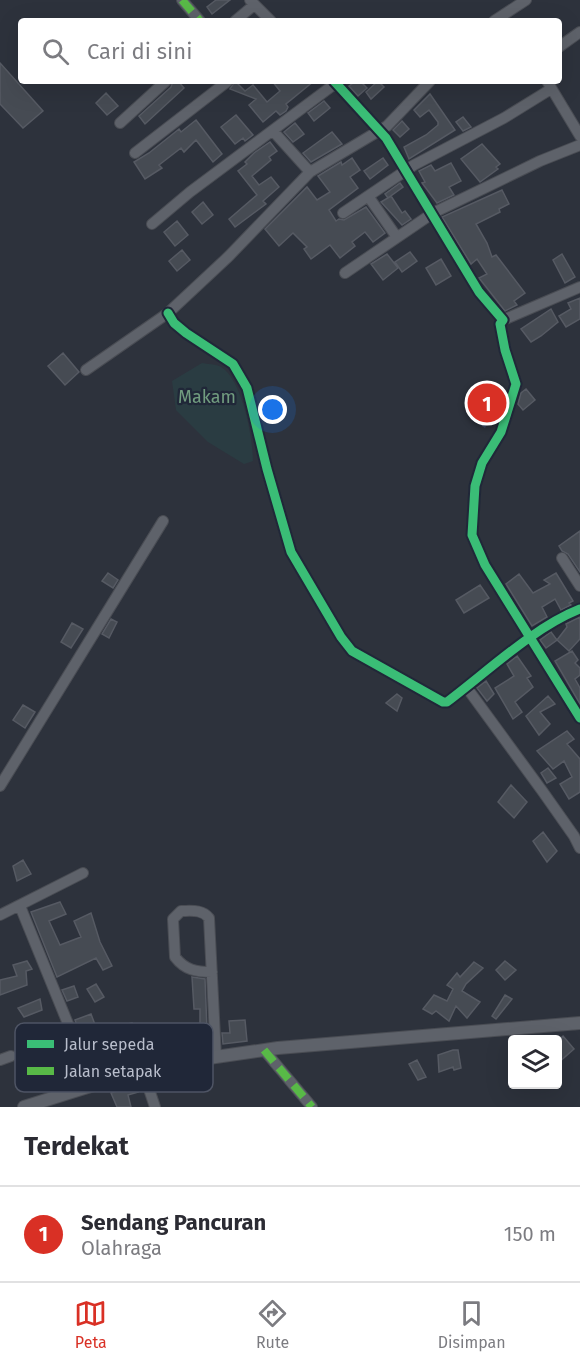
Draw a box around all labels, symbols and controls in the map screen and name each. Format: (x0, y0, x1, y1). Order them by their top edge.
search box (18, 18, 562, 84)
icon: search (39, 35, 72, 68)
text: Cari di sini (87, 38, 192, 65)
pin: 1 (468, 380, 506, 426)
park label: Makam (178, 386, 236, 408)
your location (258, 395, 287, 424)
legend (15, 1023, 213, 1092)
text: Jalur sepeda (64, 1035, 155, 1054)
map controls (508, 1035, 562, 1089)
button: layers (508, 1035, 562, 1089)
text: Jalan setapak (64, 1062, 162, 1081)
text: Terdekat (24, 1131, 129, 1162)
text: Sendang Pancuran (81, 1209, 266, 1236)
text: 1 (39, 1222, 48, 1246)
text: 150 m (504, 1222, 556, 1246)
text: Olahraga (81, 1236, 162, 1260)
tab: Peta (74, 1297, 107, 1352)
tab: Rute (256, 1297, 289, 1352)
tab: Disimpan (438, 1297, 506, 1352)

